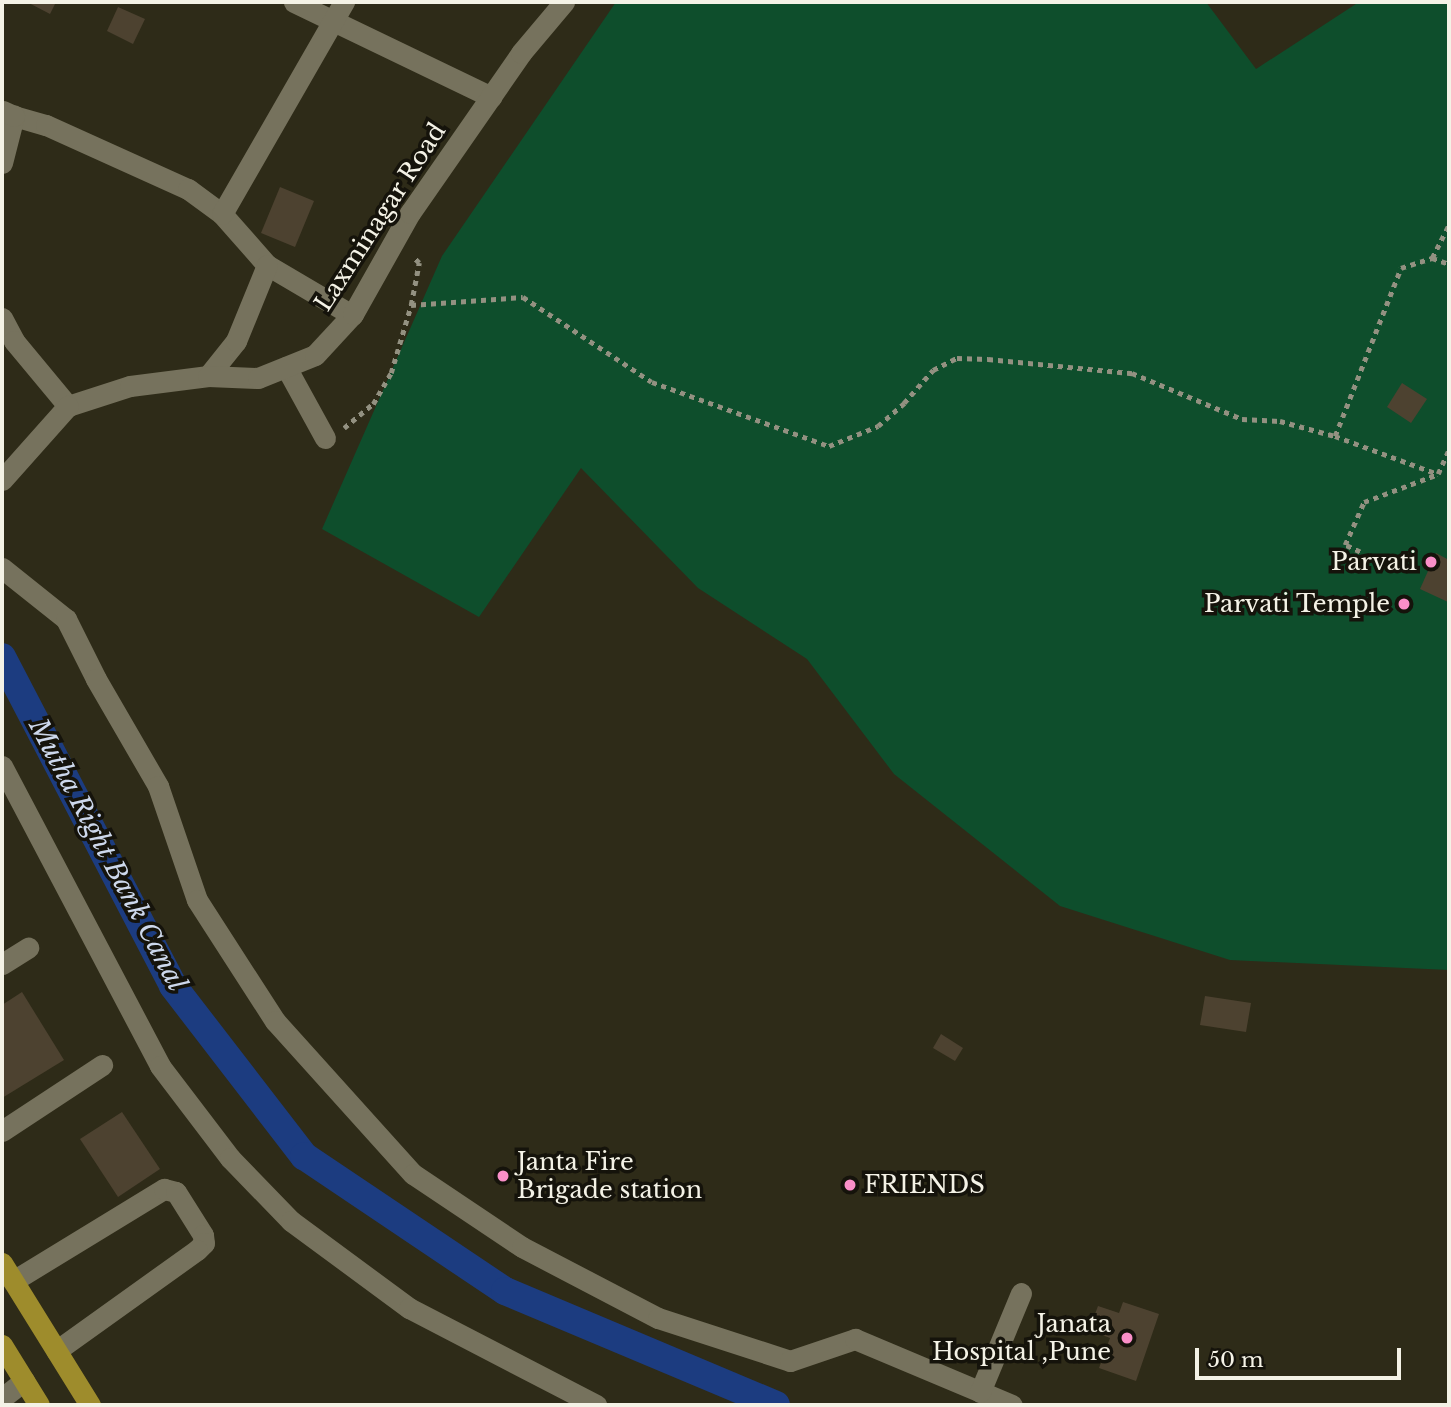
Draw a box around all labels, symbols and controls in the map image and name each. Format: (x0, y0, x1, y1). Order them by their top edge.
street label: Laxminagar Road (308, 117, 452, 317)
place label: Parvati (1331, 548, 1417, 576)
marker: Parvati (1423, 554, 1439, 570)
place label: Parvati Temple (1203, 590, 1390, 618)
marker: Parvati Temple (1396, 596, 1412, 612)
water label: Mutha Right Bank Canal (22, 713, 192, 997)
place label: Janta Fire Brigade station (517, 1148, 702, 1204)
marker: Janta Fire Brigade station (495, 1168, 511, 1184)
place label: FRIENDS (864, 1171, 985, 1199)
marker: FRIENDS (842, 1177, 858, 1193)
place label: Janata Hospital ,Pune (932, 1310, 1111, 1366)
marker: Janata Hospital ,Pune (1117, 1328, 1137, 1348)
scale bar (1199, 1334, 1406, 1378)
text: 50 m (1208, 1347, 1263, 1373)

